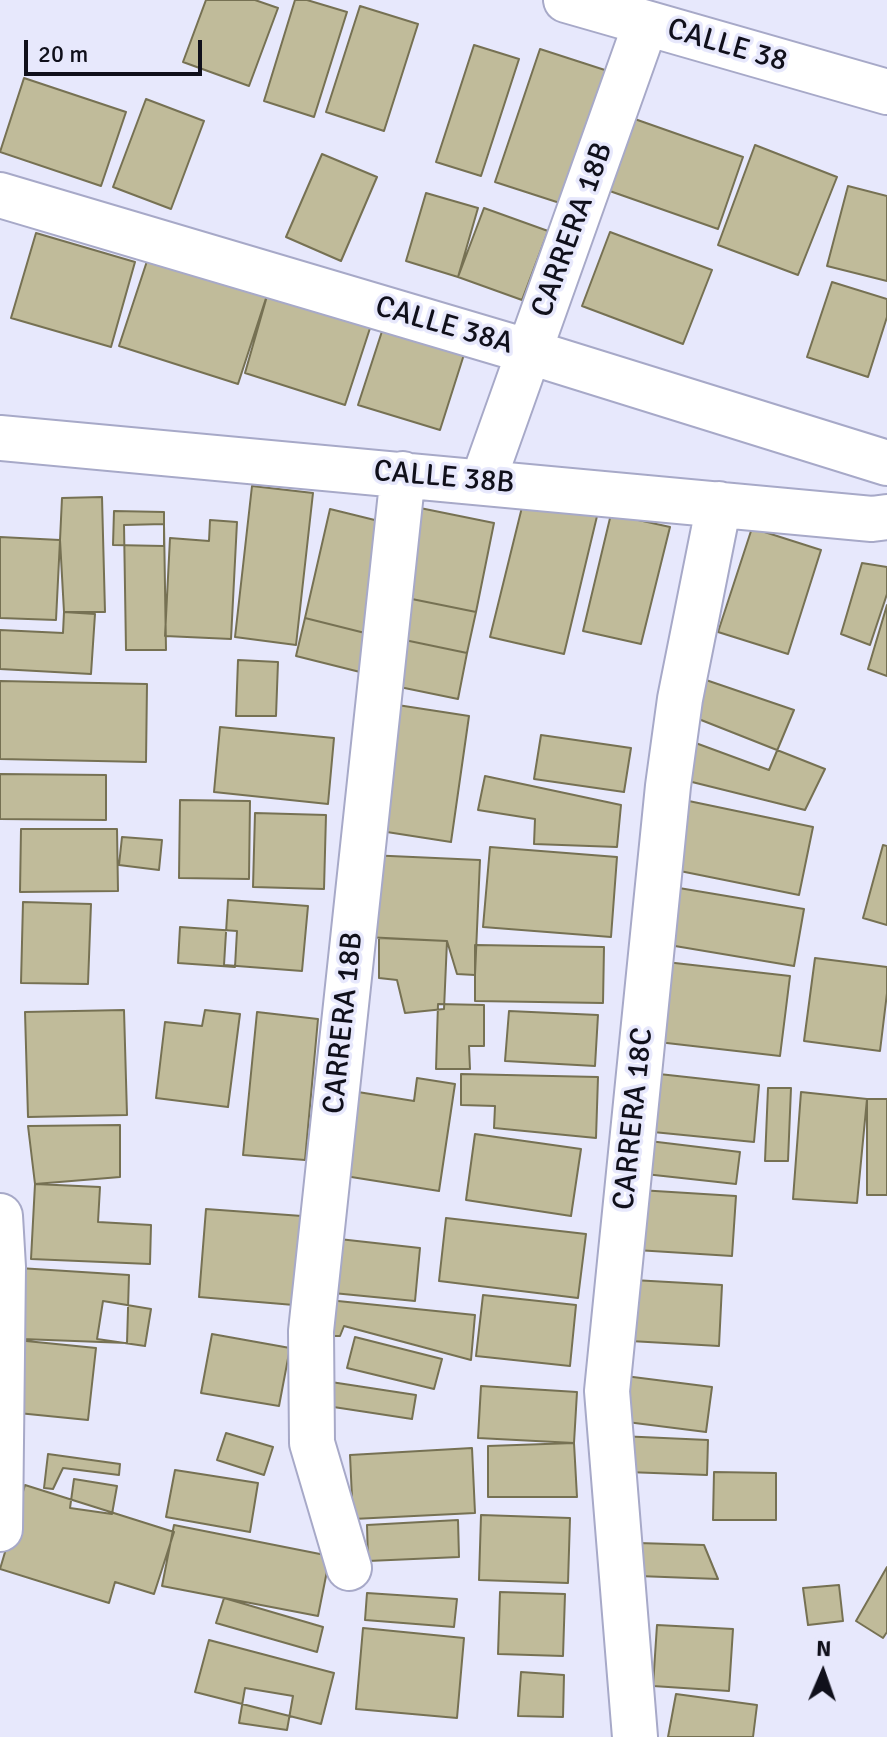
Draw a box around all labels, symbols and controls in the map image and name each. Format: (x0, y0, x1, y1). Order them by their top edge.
street label: CALLE 38 (663, 12, 791, 80)
scale bar (28, 24, 206, 74)
text: 20 m (38, 39, 88, 69)
street label: CARRERA 18B (525, 138, 621, 322)
street label: CALLE 38A (371, 289, 517, 363)
street label: CALLE 38B (372, 454, 516, 502)
street label: CARRERA 18B (317, 930, 371, 1116)
street label: CARRERA 18C (607, 1026, 661, 1212)
north arrow (783, 1633, 863, 1713)
text: N (816, 1635, 832, 1662)

